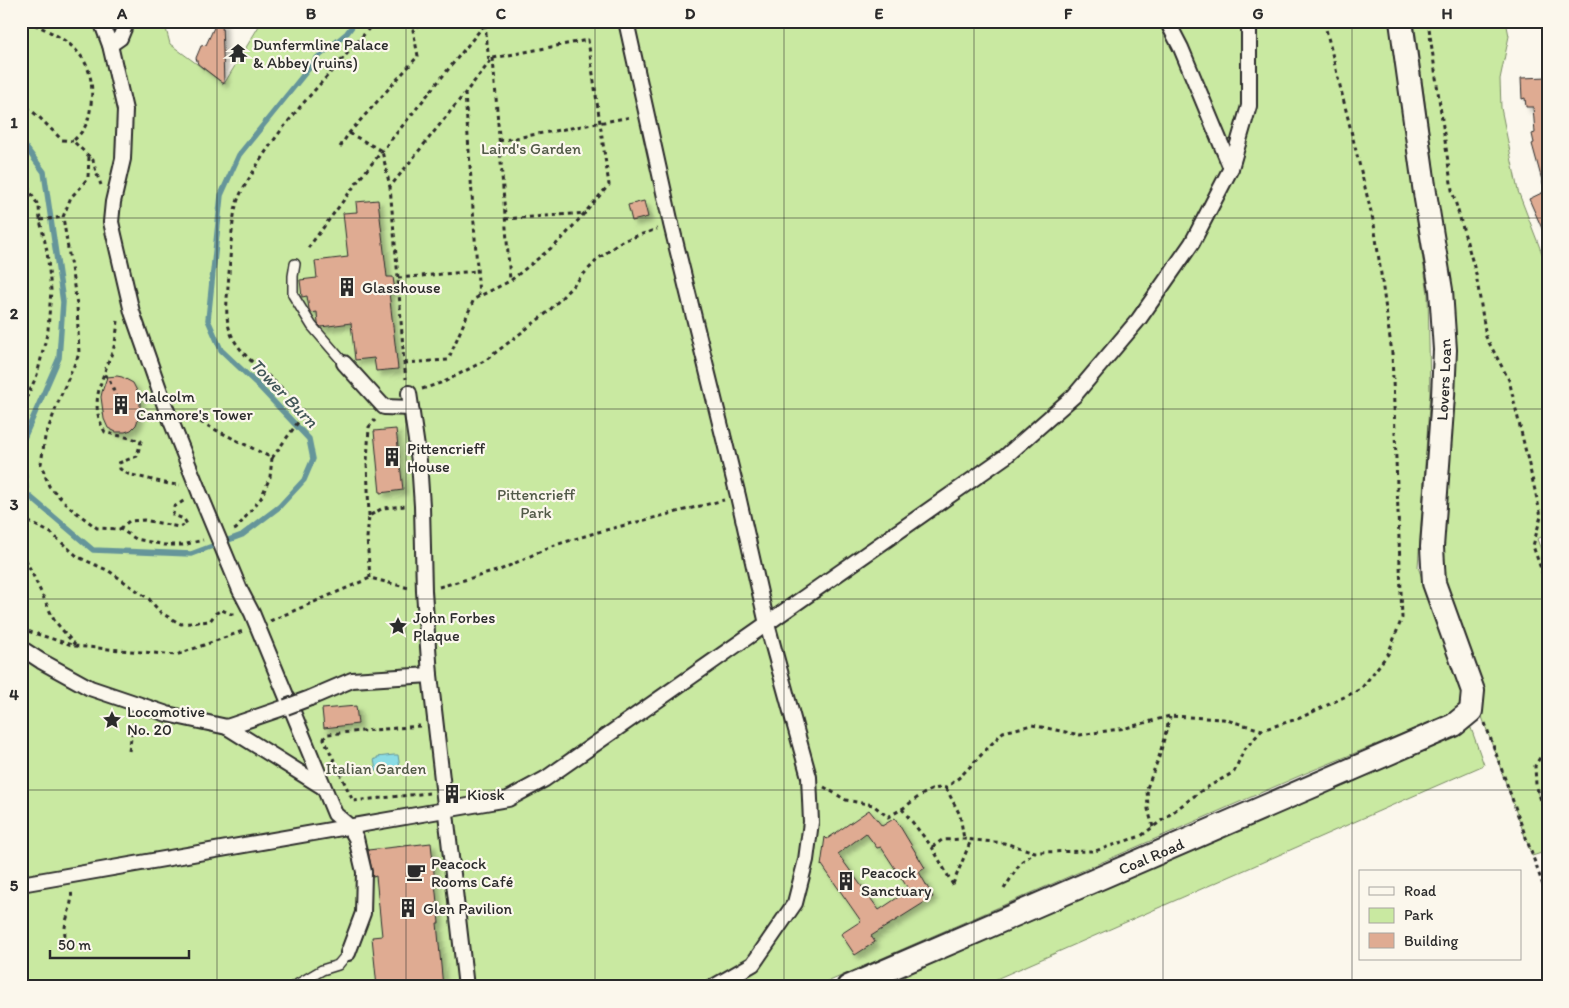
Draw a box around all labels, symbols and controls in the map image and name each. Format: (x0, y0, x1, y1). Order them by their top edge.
text: A (116, 4, 128, 23)
text: B (306, 4, 317, 23)
text: C (496, 4, 507, 23)
text: D (685, 4, 696, 23)
text: E (875, 4, 884, 23)
text: F (1064, 4, 1073, 23)
text: G (1252, 4, 1264, 23)
text: H (1441, 4, 1453, 23)
place label: Dunfermline Palace & Abbey (ruins) (253, 35, 389, 72)
temple icon: Dunfermline Palace & Abbey (ruins) (227, 42, 249, 64)
text: 1 (10, 113, 18, 132)
park label: Laird's Garden (481, 139, 581, 158)
building icon: Glasshouse (336, 276, 358, 298)
place label: Glasshouse (362, 278, 441, 297)
text: 2 (10, 304, 19, 323)
street label: Lovers Loan (1432, 338, 1455, 421)
water label: Tower Burn (246, 354, 323, 433)
place label: Malcolm Canmore's Tower (136, 387, 254, 424)
building icon: Malcolm Canmore's Tower (110, 394, 132, 416)
place label: Pittencrieff House (407, 439, 486, 476)
building icon: Pittencrieff House (381, 446, 403, 468)
park label: Pittencrieff Park (497, 485, 575, 522)
text: 3 (10, 495, 19, 514)
place label: John Forbes Plaque (413, 608, 495, 645)
place icon: John Forbes Plaque (387, 615, 409, 637)
text: 4 (9, 685, 19, 704)
place label: Locomotive No. 20 (127, 702, 205, 739)
place icon: Locomotive No. 20 (101, 709, 123, 731)
park label: Italian Garden (326, 759, 426, 778)
building icon: Kiosk (441, 783, 463, 805)
place label: Kiosk (467, 785, 505, 804)
street label: Coal Road (1115, 833, 1187, 879)
place label: Peacock Rooms Café (431, 854, 513, 891)
cafe icon: Peacock Rooms Café (405, 861, 427, 883)
place label: Peacock Sanctuary (861, 863, 932, 900)
building icon: Peacock Sanctuary (835, 870, 857, 892)
legend (1359, 870, 1522, 960)
text: 5 (10, 876, 19, 895)
text: Road (1404, 882, 1437, 900)
building icon: Glen Pavilion (397, 897, 419, 919)
place label: Glen Pavilion (423, 899, 513, 918)
text: Park (1404, 906, 1434, 924)
scale bar (50, 928, 189, 960)
text: Building (1404, 932, 1458, 950)
text: 50 m (58, 936, 91, 954)

